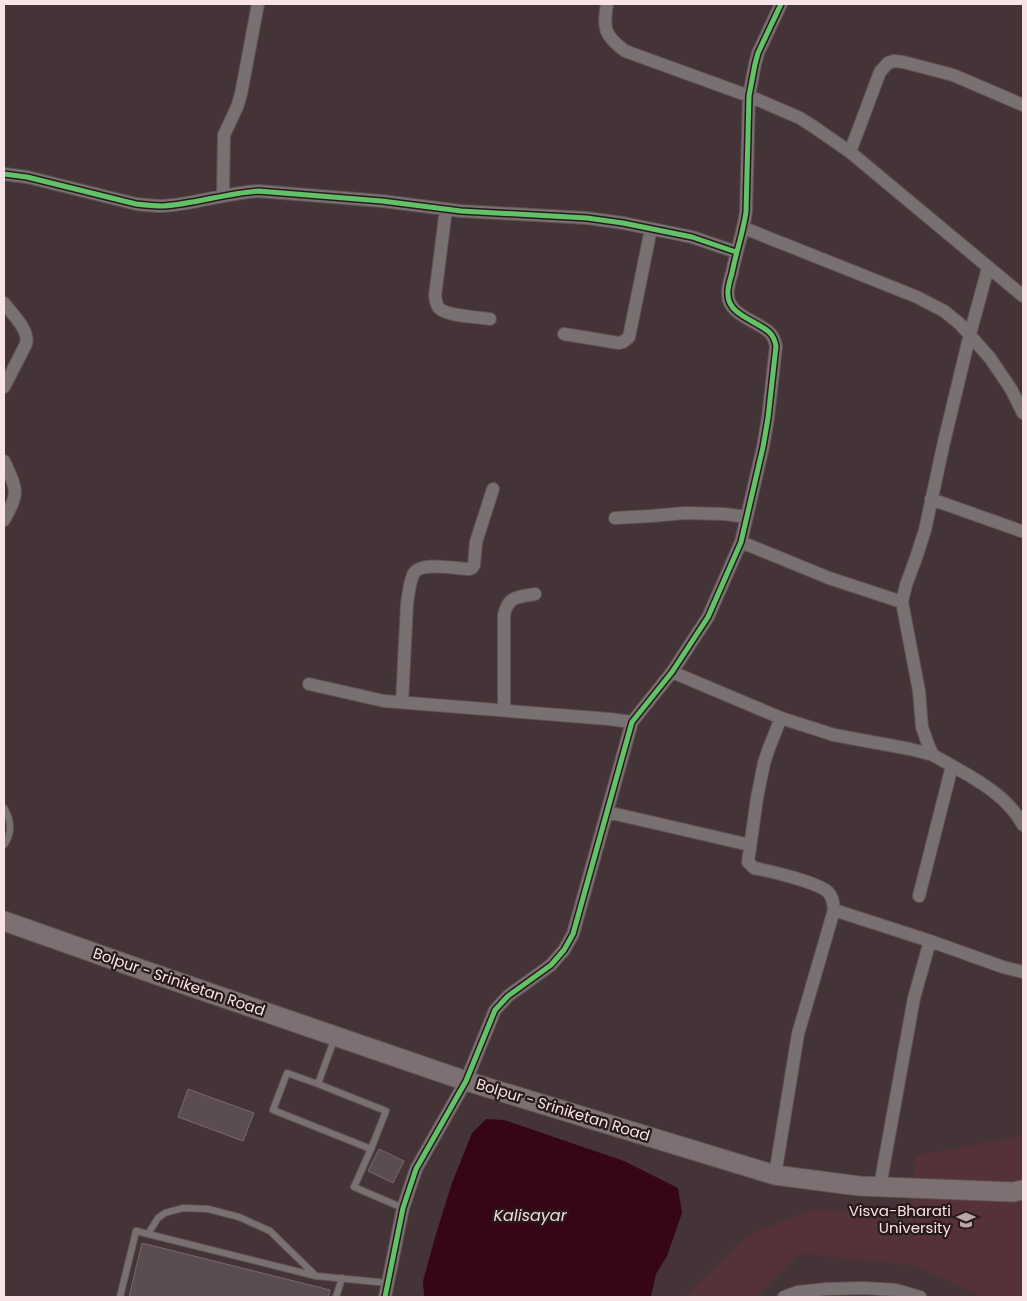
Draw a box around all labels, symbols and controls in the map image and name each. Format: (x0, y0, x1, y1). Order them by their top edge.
street label: Bolpur - Sriniketan Road (90, 942, 268, 1021)
street label: Bolpur - Sriniketan Road (474, 1073, 653, 1146)
place label: Visva-Bharati University (849, 1200, 952, 1238)
water label: Kalisayar (493, 1204, 568, 1227)
school or university icon: Visva-Bharati University (955, 1209, 977, 1231)

